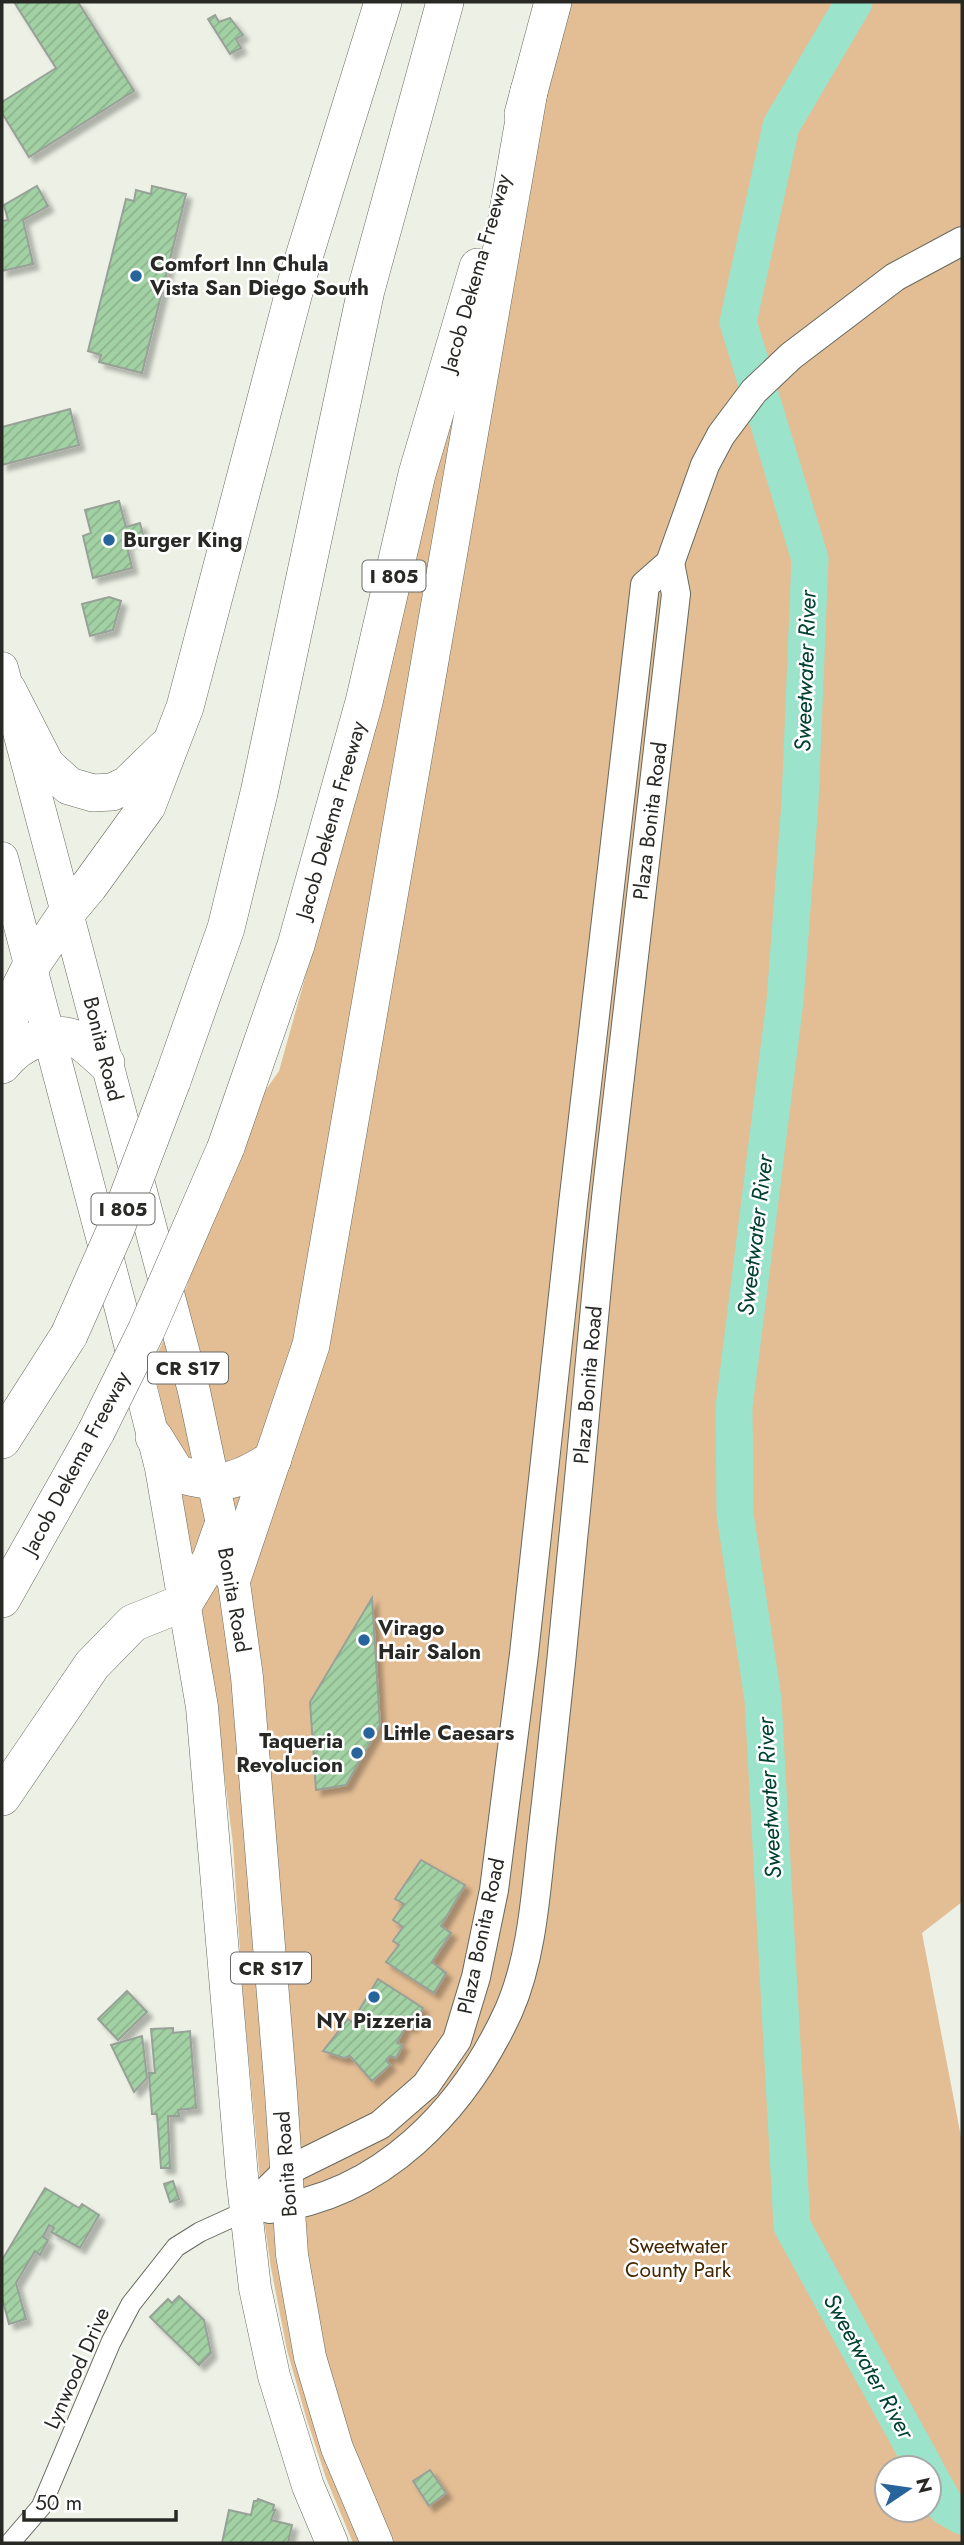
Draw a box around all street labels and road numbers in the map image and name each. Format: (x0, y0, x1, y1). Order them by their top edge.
street label: Jacob Dekema Freeway (433, 170, 519, 378)
road number: I 805 (362, 561, 426, 592)
street label: Jacob Dekema Freeway (288, 717, 374, 925)
street label: Plaza Bonita Road (625, 740, 675, 902)
street label: Bonita Road (76, 994, 130, 1104)
road number: I 805 (92, 1194, 154, 1224)
street label: Plaza Bonita Road (566, 1305, 610, 1465)
road number: CR S17 (148, 1352, 228, 1384)
street label: Jacob Dekema Freeway (13, 1365, 138, 1563)
street label: Bonita Road (210, 1545, 258, 1655)
street label: Plaza Bonita Road (450, 1855, 512, 2017)
road number: CR S17 (231, 1952, 311, 1984)
street label: Bonita Road (267, 2110, 305, 2218)
street label: Lynwood Drive (37, 2302, 117, 2434)

